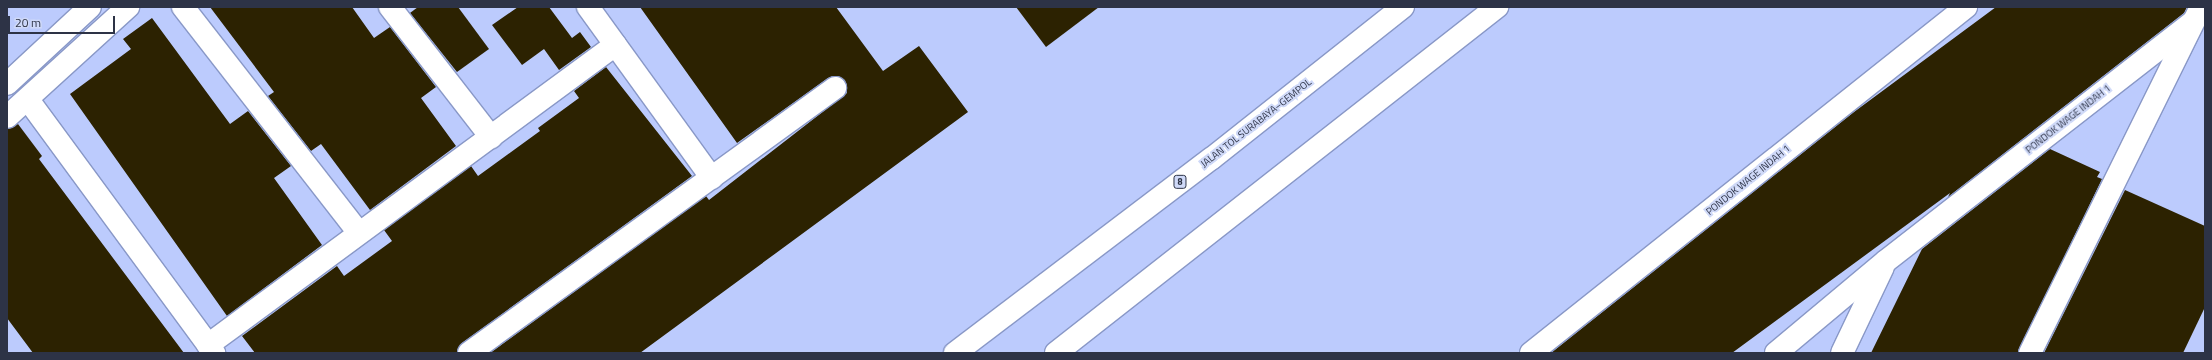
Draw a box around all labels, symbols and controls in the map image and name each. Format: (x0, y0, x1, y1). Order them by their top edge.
scale bar (10, 8, 117, 34)
text: 20 m (15, 13, 41, 32)
street label: JALAN TOL SURABAYA–GEMPOL (1198, 76, 1314, 170)
street label: PONDOK WAGE INDAH 1 (2023, 82, 2113, 156)
street label: PONDOK WAGE INDAH 1 (1704, 142, 1792, 218)
road number: 8 (1173, 175, 1187, 189)

